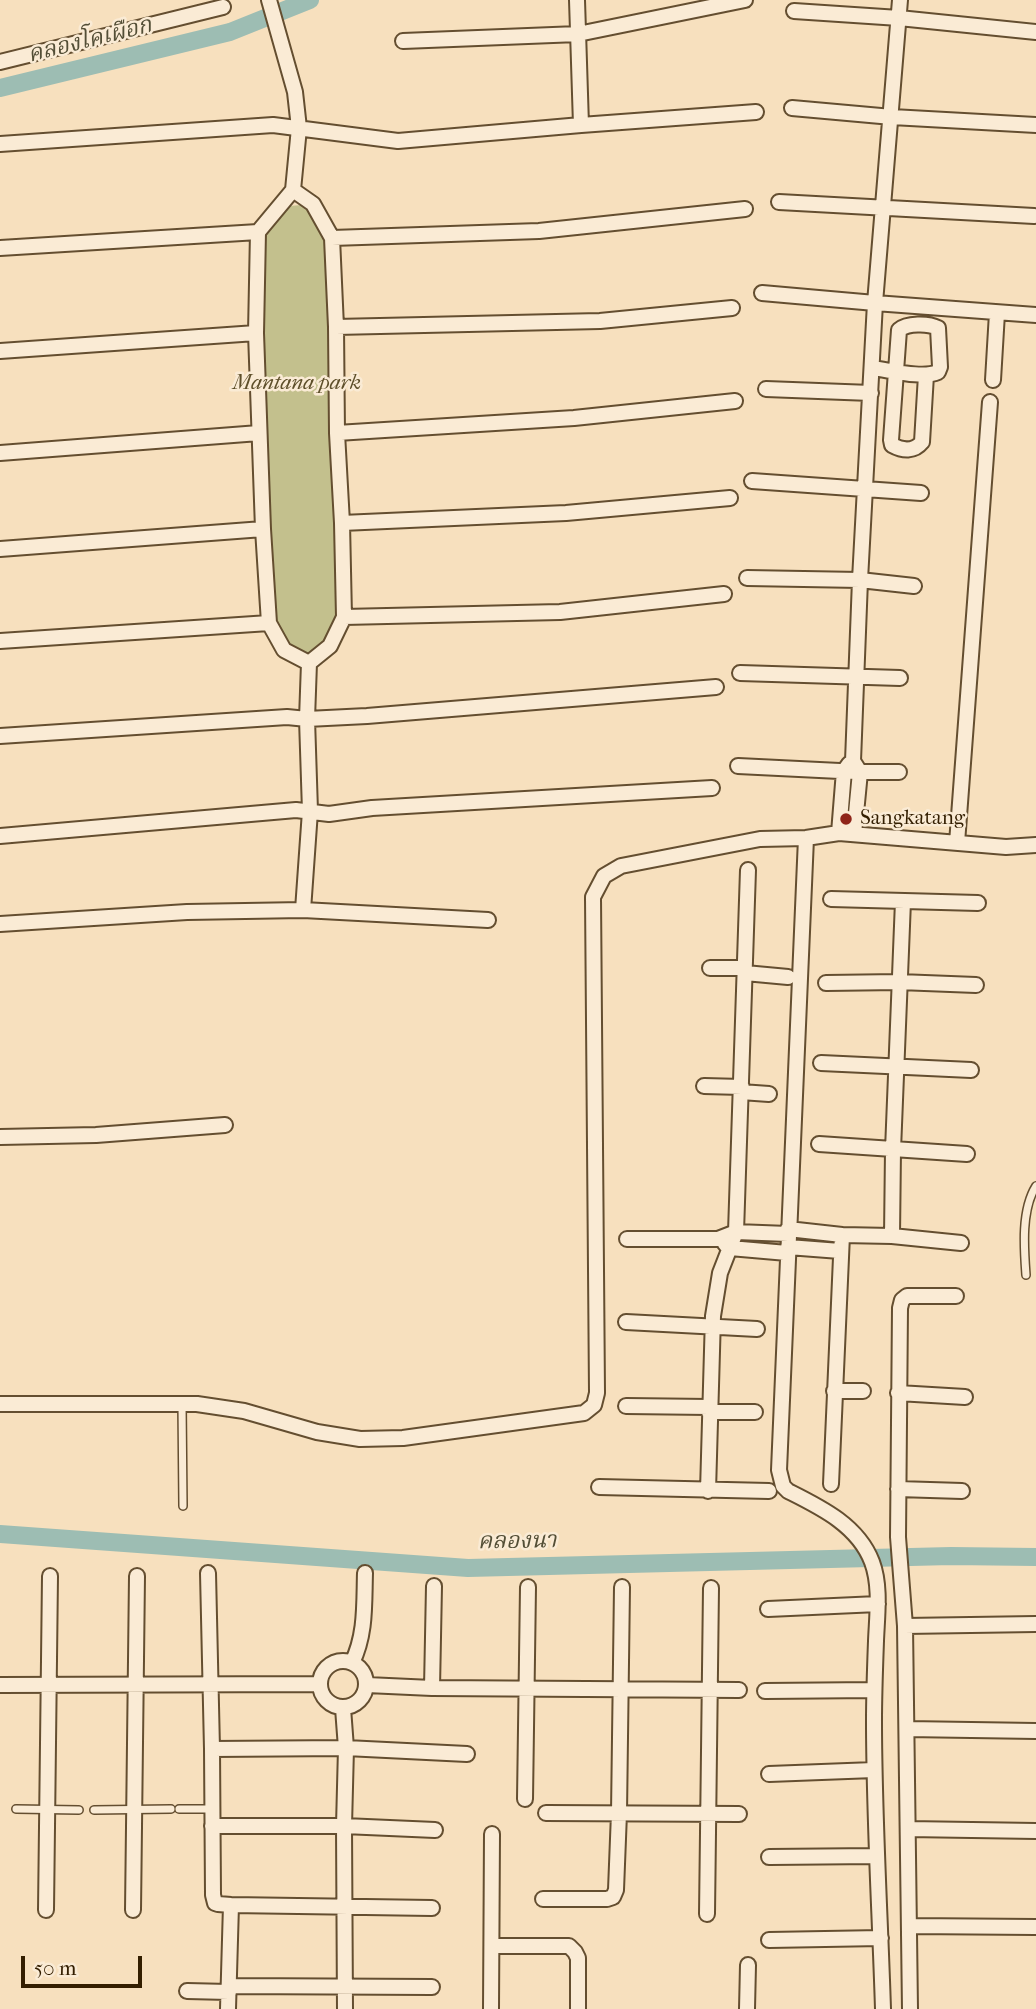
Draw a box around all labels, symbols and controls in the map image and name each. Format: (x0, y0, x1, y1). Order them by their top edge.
water label: คลองโคเผือก (25, 12, 155, 70)
park label: Mantana park (233, 371, 361, 397)
place label: Sangkatang (860, 806, 965, 832)
marker: Sangkatang (838, 811, 854, 827)
water label: คลองนา (477, 1528, 557, 1556)
scale bar (24, 1942, 145, 1986)
text: 50 m (34, 1956, 77, 1980)

